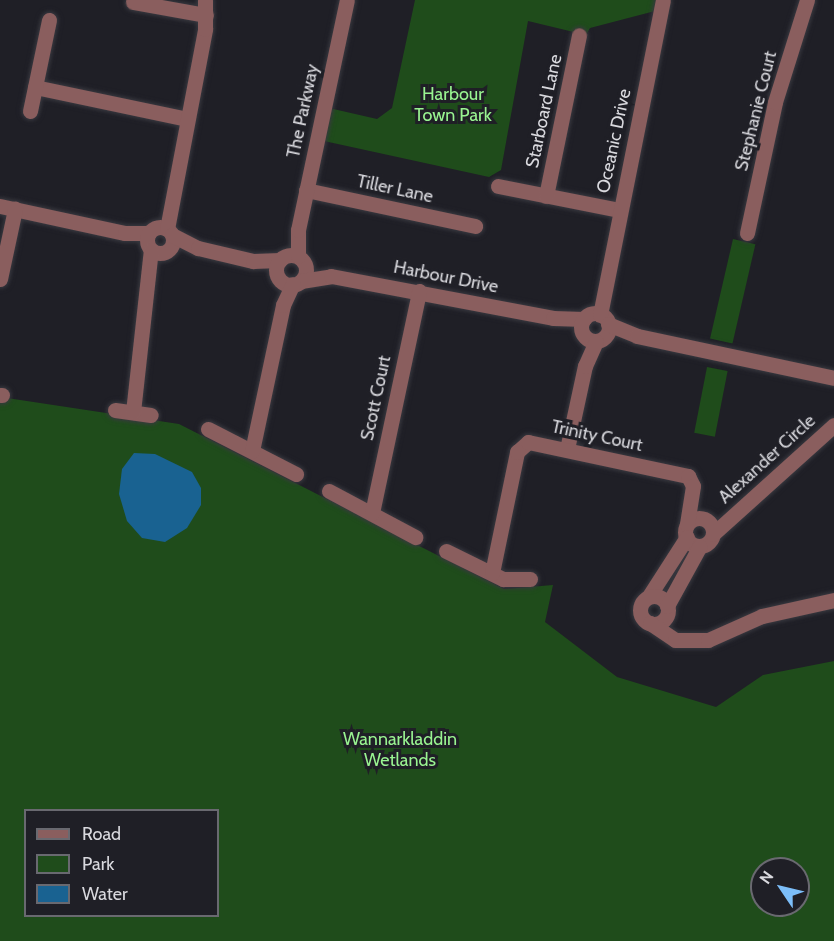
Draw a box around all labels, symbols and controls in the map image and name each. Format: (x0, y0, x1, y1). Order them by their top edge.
street label: Stephanie Court (731, 49, 781, 173)
street label: Starboard Lane (521, 52, 567, 170)
street label: The Parkway (283, 62, 323, 160)
park label: Harbour Town Park (414, 84, 492, 127)
street label: Oceanic Drive (592, 87, 636, 195)
street label: Tiller Lane (355, 170, 435, 208)
street label: Harbour Drive (392, 256, 500, 298)
street label: Scott Court (356, 353, 396, 443)
street label: Alexander Circle (714, 410, 820, 508)
street label: Trinity Court (550, 416, 644, 456)
park label: Wannarkladdin Wetlands (343, 729, 457, 771)
legend (24, 809, 219, 917)
text: Road (82, 823, 121, 845)
text: Park (82, 853, 114, 875)
north arrow (750, 857, 810, 917)
text: N (755, 867, 778, 888)
text: Water (82, 883, 128, 905)

